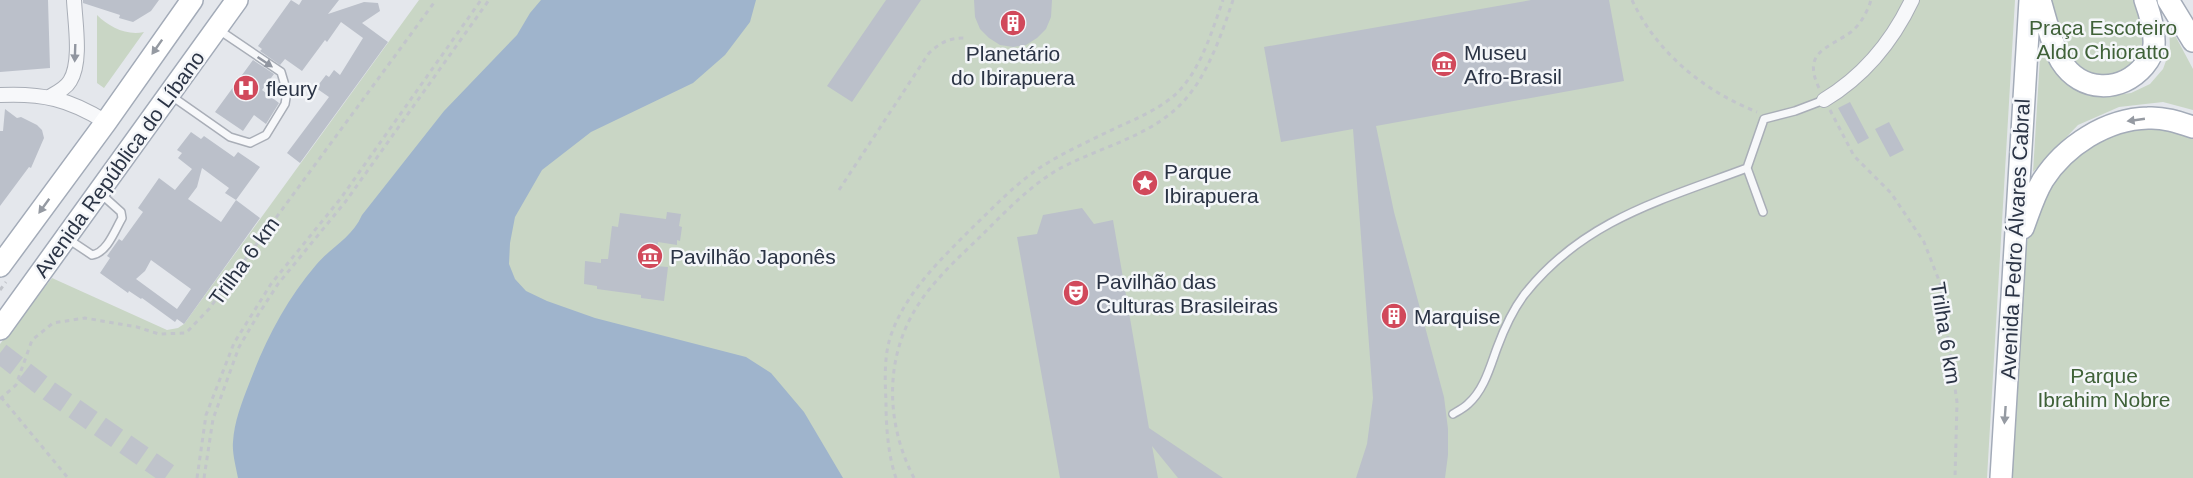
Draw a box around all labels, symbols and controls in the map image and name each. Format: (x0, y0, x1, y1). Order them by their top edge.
building icon: Planetário do Ibirapuera (998, 8, 1028, 38)
park label: Praça Escoteiro Aldo Chioratto (2029, 16, 2177, 63)
one-way arrow (151, 39, 163, 55)
place label: Museu Afro-Brasil (1464, 41, 1562, 88)
place label: Planetário do Ibirapuera (951, 42, 1075, 89)
one-way arrow (71, 44, 80, 63)
street label: Avenida República do Líbano (29, 46, 209, 282)
museum icon: Museu Afro-Brasil (1429, 49, 1459, 79)
one-way arrow (257, 56, 273, 67)
hospital icon: fleury (231, 73, 261, 103)
place label: fleury (266, 77, 318, 100)
street label: Avenida Pedro Álvares Cabral (1996, 98, 2034, 380)
one-way arrow (2126, 115, 2145, 124)
place label: Parque Ibirapuera (1164, 160, 1259, 207)
place icon: Parque Ibirapuera (1130, 168, 1160, 198)
one-way arrow (38, 198, 50, 214)
street label: Trilha 6 km (204, 213, 284, 309)
museum icon: Pavilhão Japonês (635, 241, 665, 271)
place label: Pavilhão Japonês (670, 245, 836, 268)
place label: Pavilhão das Culturas Brasileiras (1096, 270, 1278, 317)
theatre icon: Pavilhão das Culturas Brasileiras (1061, 278, 1091, 308)
street label: Trilha 6 km (1927, 280, 1965, 386)
building icon: Marquise (1379, 301, 1409, 331)
place label: Marquise (1414, 305, 1500, 328)
park label: Parque Ibrahim Nobre (2037, 364, 2171, 411)
one-way arrow (2000, 405, 2009, 424)

